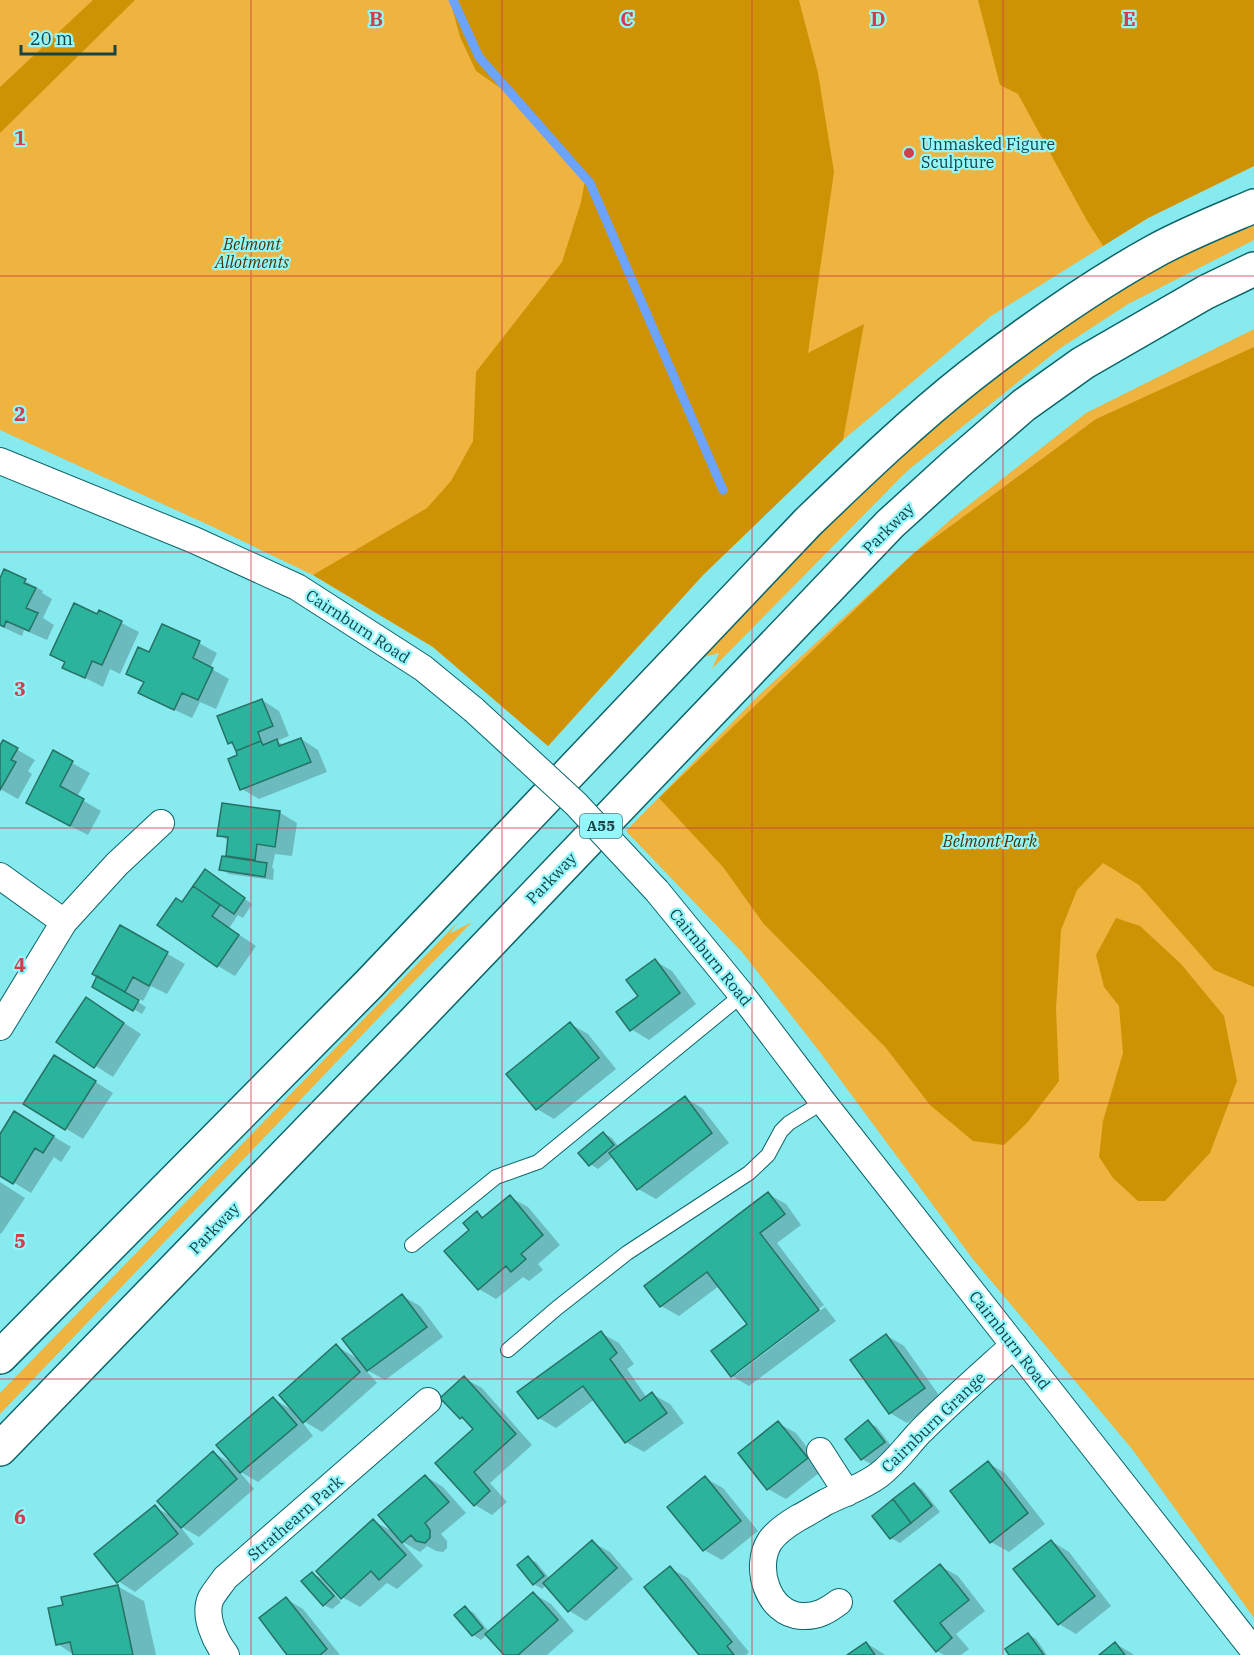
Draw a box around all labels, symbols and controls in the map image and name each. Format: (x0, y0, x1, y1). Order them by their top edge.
text: B (369, 5, 383, 32)
text: C (620, 5, 634, 32)
text: D (870, 5, 886, 32)
text: E (1122, 5, 1136, 32)
scale bar (21, 18, 116, 56)
text: 20 m (30, 27, 73, 50)
text: 1 (14, 124, 26, 151)
place label: Unmasked Figure Sculpture (921, 134, 1055, 172)
marker: Unmasked Figure Sculpture (902, 146, 916, 160)
park label: Belmont Allotments (214, 234, 289, 272)
text: 2 (14, 400, 26, 427)
street label: Parkway (858, 498, 918, 558)
street label: Cairnburn Road (302, 585, 414, 667)
text: 3 (14, 675, 26, 702)
road number: A55 (580, 814, 622, 838)
park label: Belmont Park (942, 831, 1038, 851)
street label: Parkway (521, 848, 581, 908)
street label: Cairnburn Road (665, 904, 757, 1010)
text: 4 (14, 951, 26, 978)
street label: Parkway (184, 1198, 244, 1258)
text: 5 (14, 1227, 26, 1254)
street label: Cairnburn Road (965, 1287, 1055, 1394)
street label: Cairnburn Grange (877, 1367, 989, 1477)
street label: Strathearn Park (243, 1471, 347, 1565)
text: 6 (14, 1503, 26, 1530)

